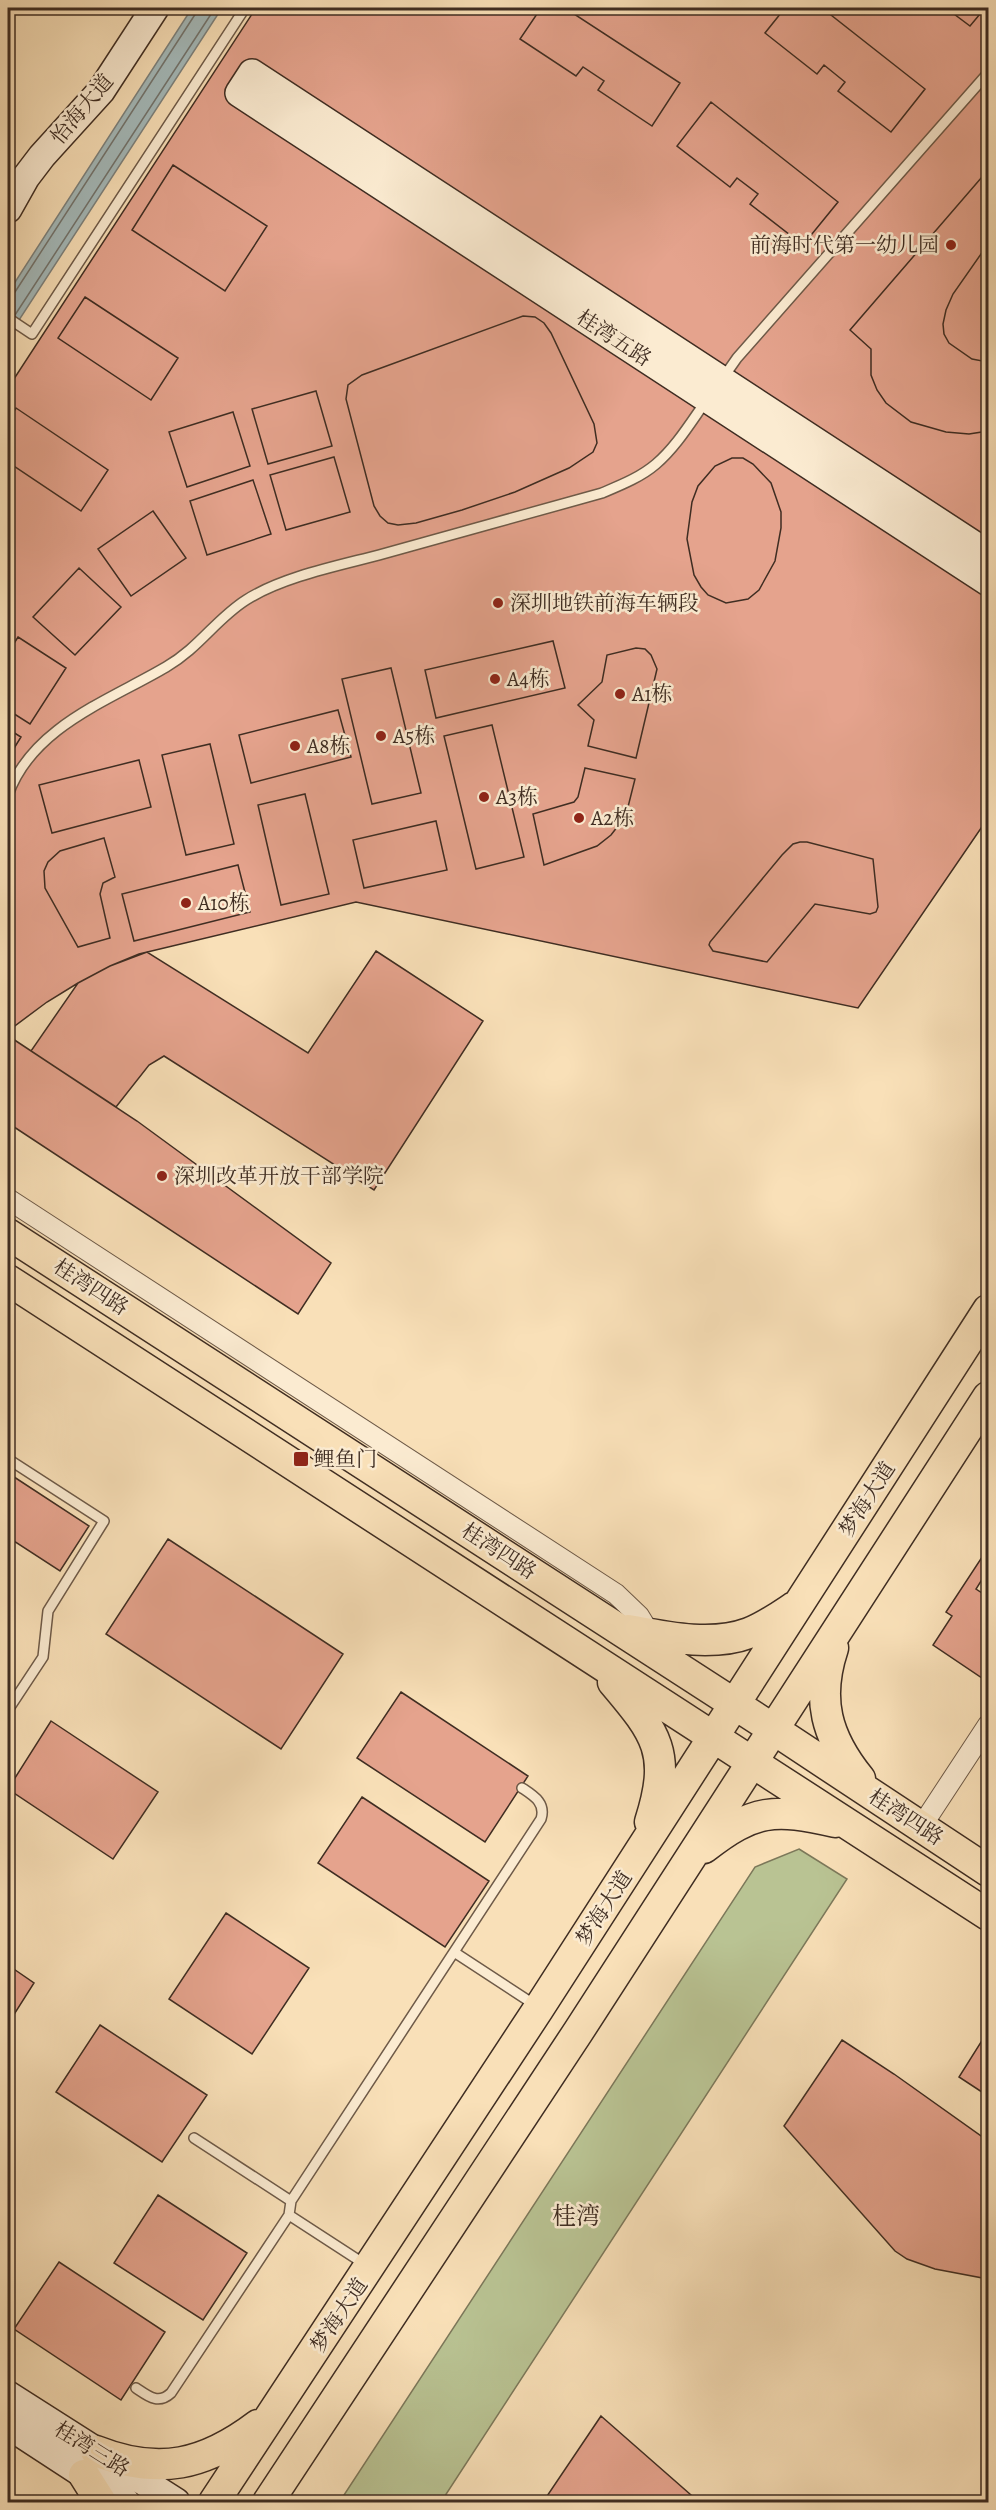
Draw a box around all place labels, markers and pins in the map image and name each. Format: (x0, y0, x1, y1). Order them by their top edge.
place label: 前海时代第一幼儿园 (750, 231, 939, 259)
marker: 前海时代第一幼儿园 (944, 238, 958, 252)
place label: 深圳地铁前海车辆段 (510, 589, 699, 617)
marker: 深圳地铁前海车辆段 (491, 596, 505, 610)
place label: A4栋 (506, 665, 550, 693)
marker: A4栋 (488, 672, 502, 686)
place label: A1栋 (631, 680, 672, 708)
marker: A1栋 (613, 687, 627, 701)
place label: A5栋 (392, 722, 435, 750)
marker: A5栋 (374, 729, 388, 743)
place label: A8栋 (306, 732, 350, 760)
marker: A8栋 (288, 739, 302, 753)
place label: A3栋 (495, 783, 538, 811)
marker: A3栋 (477, 790, 491, 804)
place label: A2栋 (590, 804, 634, 832)
marker: A2栋 (572, 811, 586, 825)
place label: A10栋 (197, 889, 250, 917)
marker: A10栋 (179, 896, 193, 910)
place label: 深圳改革开放干部学院 (174, 1162, 384, 1190)
marker: 深圳改革开放干部学院 (155, 1169, 169, 1183)
place label: 鲤鱼门 (314, 1445, 377, 1473)
marker: 鲤鱼门 (292, 1450, 310, 1468)

